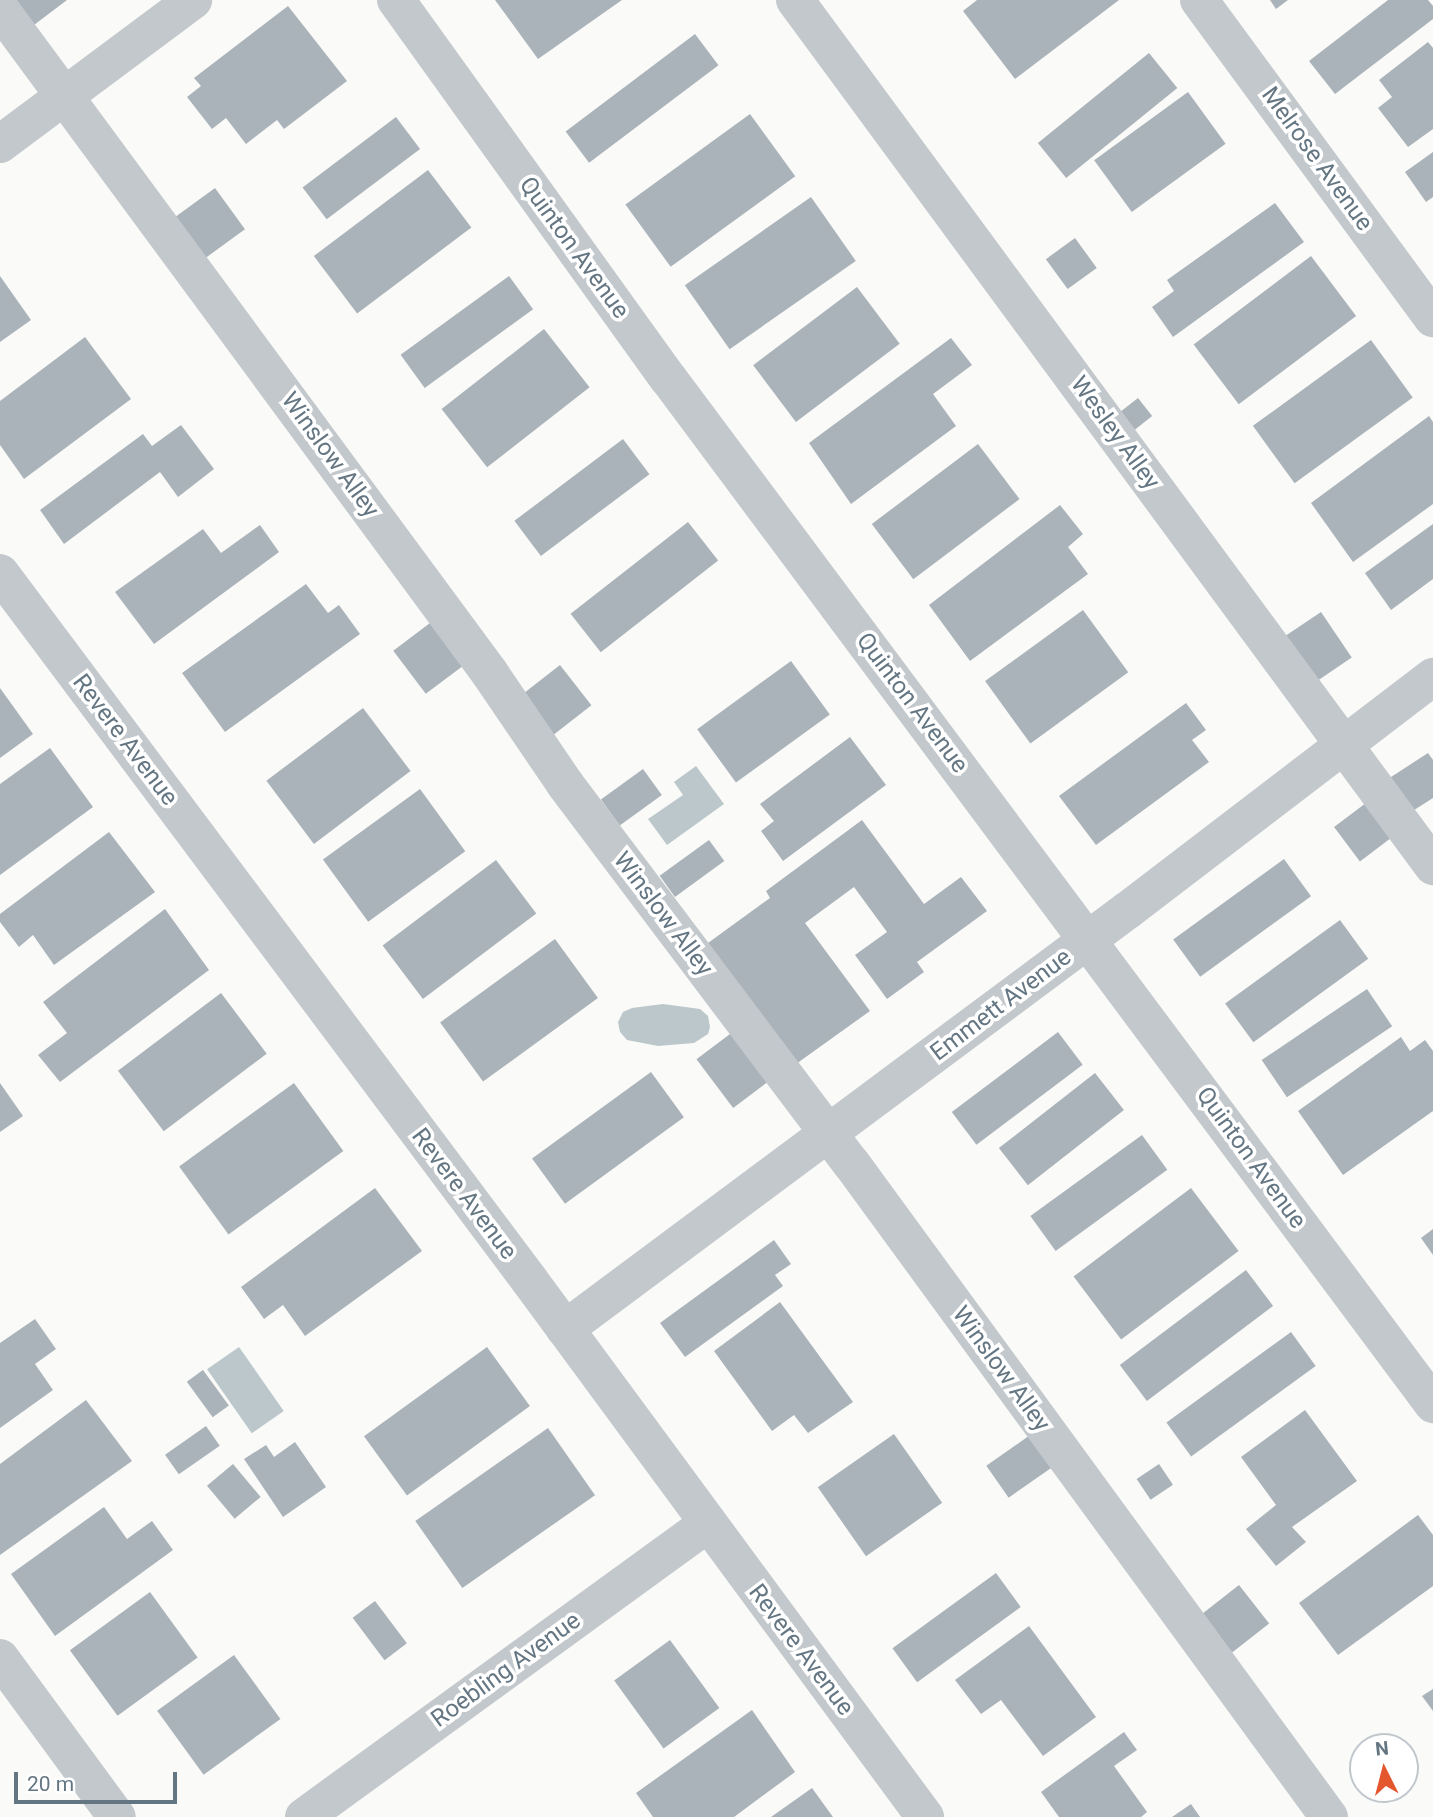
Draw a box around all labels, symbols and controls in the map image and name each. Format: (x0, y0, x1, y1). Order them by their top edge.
street label: Melrose Avenue (1255, 82, 1379, 236)
street label: Quinton Avenue (513, 172, 635, 324)
street label: Wesley Alley (1064, 371, 1166, 495)
street label: Winslow Alley (275, 387, 385, 523)
street label: Quinton Avenue (850, 627, 974, 779)
street label: Revere Avenue (66, 669, 184, 811)
street label: Winslow Alley (607, 846, 719, 982)
street label: Emmett Avenue (925, 943, 1077, 1067)
street label: Quinton Avenue (1190, 1082, 1312, 1234)
street label: Revere Avenue (405, 1123, 523, 1265)
street label: Winslow Alley (946, 1301, 1056, 1437)
street label: Revere Avenue (742, 1579, 860, 1721)
street label: Roebling Avenue (426, 1606, 586, 1734)
north arrow (1349, 1733, 1419, 1803)
text: N (1374, 1736, 1390, 1761)
scale bar (18, 1758, 180, 1802)
text: 20 m (27, 1772, 74, 1796)

